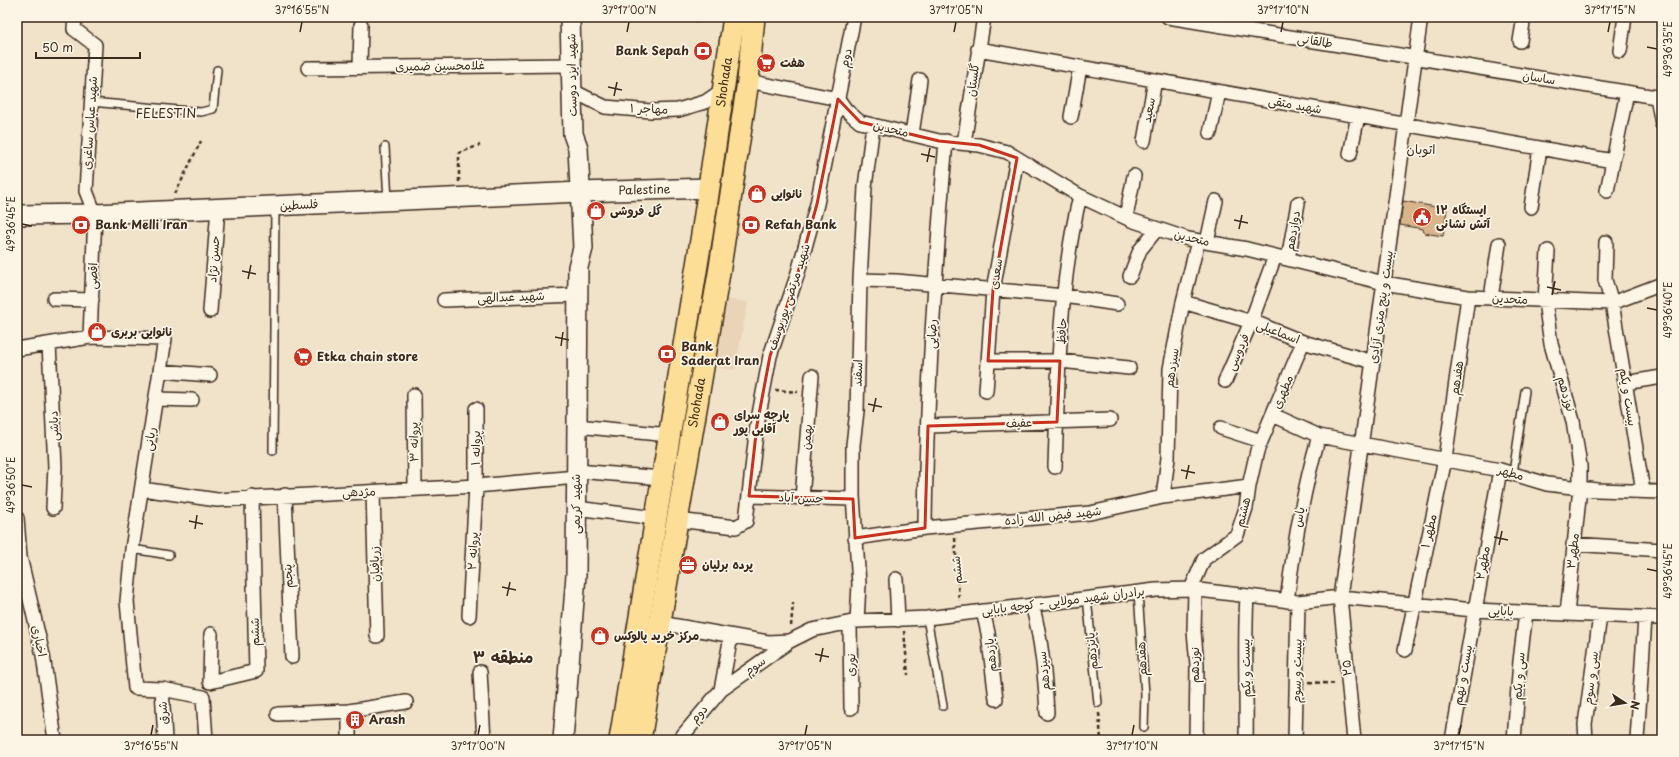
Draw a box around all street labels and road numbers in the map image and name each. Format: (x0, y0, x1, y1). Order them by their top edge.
street label: طالقانی (1296, 28, 1334, 52)
street label: شهید ایزد دوست (561, 33, 581, 117)
street label: دوم (834, 47, 857, 69)
street label: غلامحسین ضمیری (395, 55, 485, 75)
street label: Shohada (711, 55, 736, 108)
street label: گلستان (961, 62, 983, 98)
street label: ساسان (1521, 66, 1557, 88)
street label: شهید عباس ساغری (77, 76, 101, 170)
street label: شهید متقی (1267, 90, 1323, 118)
street label: سعید (1137, 96, 1159, 124)
street label: مهاجر ۱ (630, 98, 669, 118)
street label: متحدین (872, 115, 911, 141)
street label: Palestine (618, 179, 671, 199)
street label: فلسطین (279, 194, 319, 214)
street label: دوازدهم (1280, 209, 1305, 253)
street label: متحدین (1173, 224, 1212, 250)
street label: حسن نژاد (202, 235, 224, 283)
street label: شهید مرتضی پوریوسف (762, 241, 814, 352)
street label: بیست و پنج متری آزادی (1363, 249, 1398, 365)
street label: سعدی (984, 257, 1006, 291)
street label: اقصی (83, 262, 101, 290)
street label: شهید عبدالهی (477, 286, 545, 306)
street label: متحدین (1492, 288, 1529, 308)
street label: اسماعیلی (1254, 315, 1303, 348)
street label: حافظ (1051, 317, 1071, 345)
street label: رضایی (921, 319, 941, 349)
street label: فردوسی (1221, 330, 1253, 373)
street label: سیزدهم (1159, 347, 1184, 389)
street label: اسفند (848, 359, 866, 387)
street label: هفدهم (1445, 359, 1468, 396)
street label: بیست و یکم (1615, 366, 1642, 427)
street label: مطهری (1267, 372, 1297, 411)
street label: نوزدهم (1552, 374, 1581, 414)
street label: Shohada (683, 376, 709, 429)
street label: دباشی (43, 411, 63, 441)
street label: عفیف (1006, 413, 1032, 431)
street label: پروانه ۳ (404, 422, 422, 462)
street label: بهمن (796, 423, 816, 451)
street label: ربانی (138, 426, 160, 452)
street label: پروانه ۱ (466, 431, 484, 465)
street label: مطهر (1495, 460, 1526, 484)
street label: شهید کریمی (566, 474, 584, 534)
street label: مژدهی (342, 481, 376, 501)
street label: حسن آباد (778, 487, 824, 507)
street label: هشتم (1230, 495, 1255, 529)
street label: شهید فیض الله زاده (1004, 501, 1102, 529)
street label: یاس (1287, 505, 1309, 528)
street label: مطهر ۱ (1415, 512, 1441, 550)
street label: پروانه ۲ (462, 531, 482, 571)
street label: مطهر۳ (1561, 532, 1583, 570)
street label: مطهر۲ (1470, 544, 1494, 581)
street label: زربافیان (364, 546, 384, 582)
street label: ششم (946, 555, 967, 585)
street label: پنجم (277, 563, 298, 589)
street label: برادران شهید مولایی - کوچه بابایی (980, 581, 1145, 619)
street label: بابایی (1488, 600, 1514, 620)
street label: ششم (245, 618, 264, 646)
street label: اخباری (28, 623, 52, 658)
street label: پانزدهم (1080, 631, 1103, 671)
street label: یازدهم (979, 637, 1002, 673)
street label: بیست و یکم (1235, 639, 1256, 697)
street label: بیست و سوم (1286, 639, 1307, 703)
street label: هفدهم (1131, 641, 1152, 677)
street label: بیست و نهم (1448, 643, 1477, 707)
street label: نوزدهم (1185, 647, 1204, 683)
street label: سیزدهم (1032, 650, 1055, 692)
street label: سی و سوم (1578, 650, 1603, 706)
street label: سوم (740, 651, 769, 680)
street label: سی و یکم (1507, 651, 1530, 701)
street label: نوری (841, 653, 859, 677)
street label: ۲۵ (1336, 659, 1356, 677)
street label: دوم (685, 700, 712, 727)
street label: شرق (152, 701, 172, 725)

